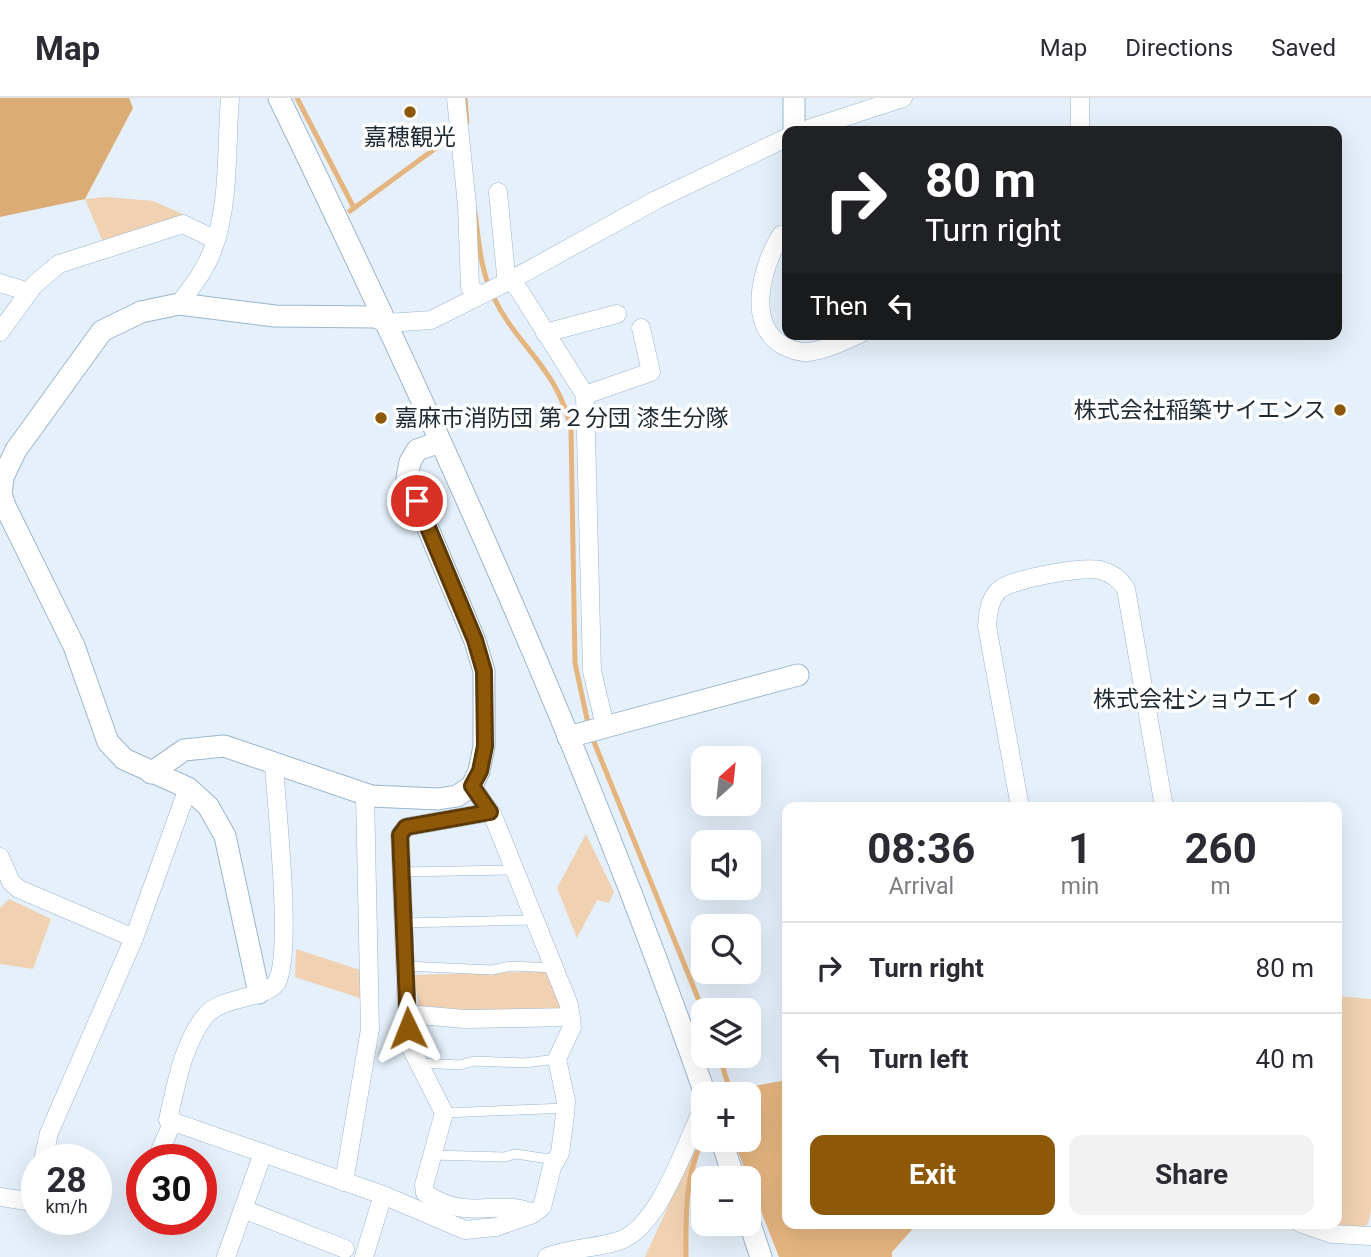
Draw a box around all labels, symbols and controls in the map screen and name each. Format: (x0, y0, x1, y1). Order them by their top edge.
text: Map (35, 29, 100, 68)
text: Map (1040, 34, 1087, 62)
text: Directions (1125, 34, 1233, 62)
text: Saved (1271, 34, 1336, 62)
marker: 嘉穂観光 (402, 104, 418, 120)
place label: 嘉穂観光 (364, 124, 456, 151)
text: 80 m (925, 152, 1036, 209)
icon: right (810, 154, 901, 245)
text: Turn right (925, 211, 1061, 249)
icon: left (882, 287, 920, 325)
text: Then (810, 291, 868, 321)
place label: 株式会社稲築サイエンス (1074, 397, 1326, 424)
marker: 株式会社稲築サイエンス (1332, 402, 1348, 418)
place label: 嘉麻市消防団 第２分団 漆生分隊 (395, 405, 728, 432)
marker: 嘉麻市消防団 第２分団 漆生分隊 (373, 410, 389, 426)
pin (387, 471, 447, 531)
icon: arrive (398, 482, 436, 520)
place label: 株式会社ショウエイ (1093, 686, 1300, 713)
marker: 株式会社ショウエイ (1306, 691, 1322, 707)
north arrow (691, 746, 761, 816)
map controls (691, 746, 761, 1236)
text: 08:36 (867, 824, 975, 873)
text: 1 (1068, 824, 1092, 873)
text: 260 (1184, 824, 1257, 873)
button: sound (691, 830, 761, 900)
text: Arrival (889, 873, 954, 900)
text: min (1061, 873, 1099, 900)
text: m (1211, 873, 1231, 900)
button: search (691, 914, 761, 984)
icon: right (810, 949, 848, 987)
text: Turn right (869, 953, 984, 983)
text: 80 m (1256, 953, 1314, 983)
position arrow (371, 991, 445, 1065)
button: layers (691, 998, 761, 1068)
icon: left (810, 1040, 848, 1078)
text: Turn left (869, 1044, 968, 1074)
text: 40 m (1256, 1044, 1314, 1074)
button: + (691, 1082, 761, 1152)
button: Exit (810, 1135, 1055, 1215)
button: Share (1069, 1135, 1314, 1215)
speed limit sign: 30 (126, 1144, 217, 1235)
text: 28 (46, 1160, 87, 1201)
button: − (691, 1166, 761, 1236)
text: km/h (45, 1196, 88, 1217)

